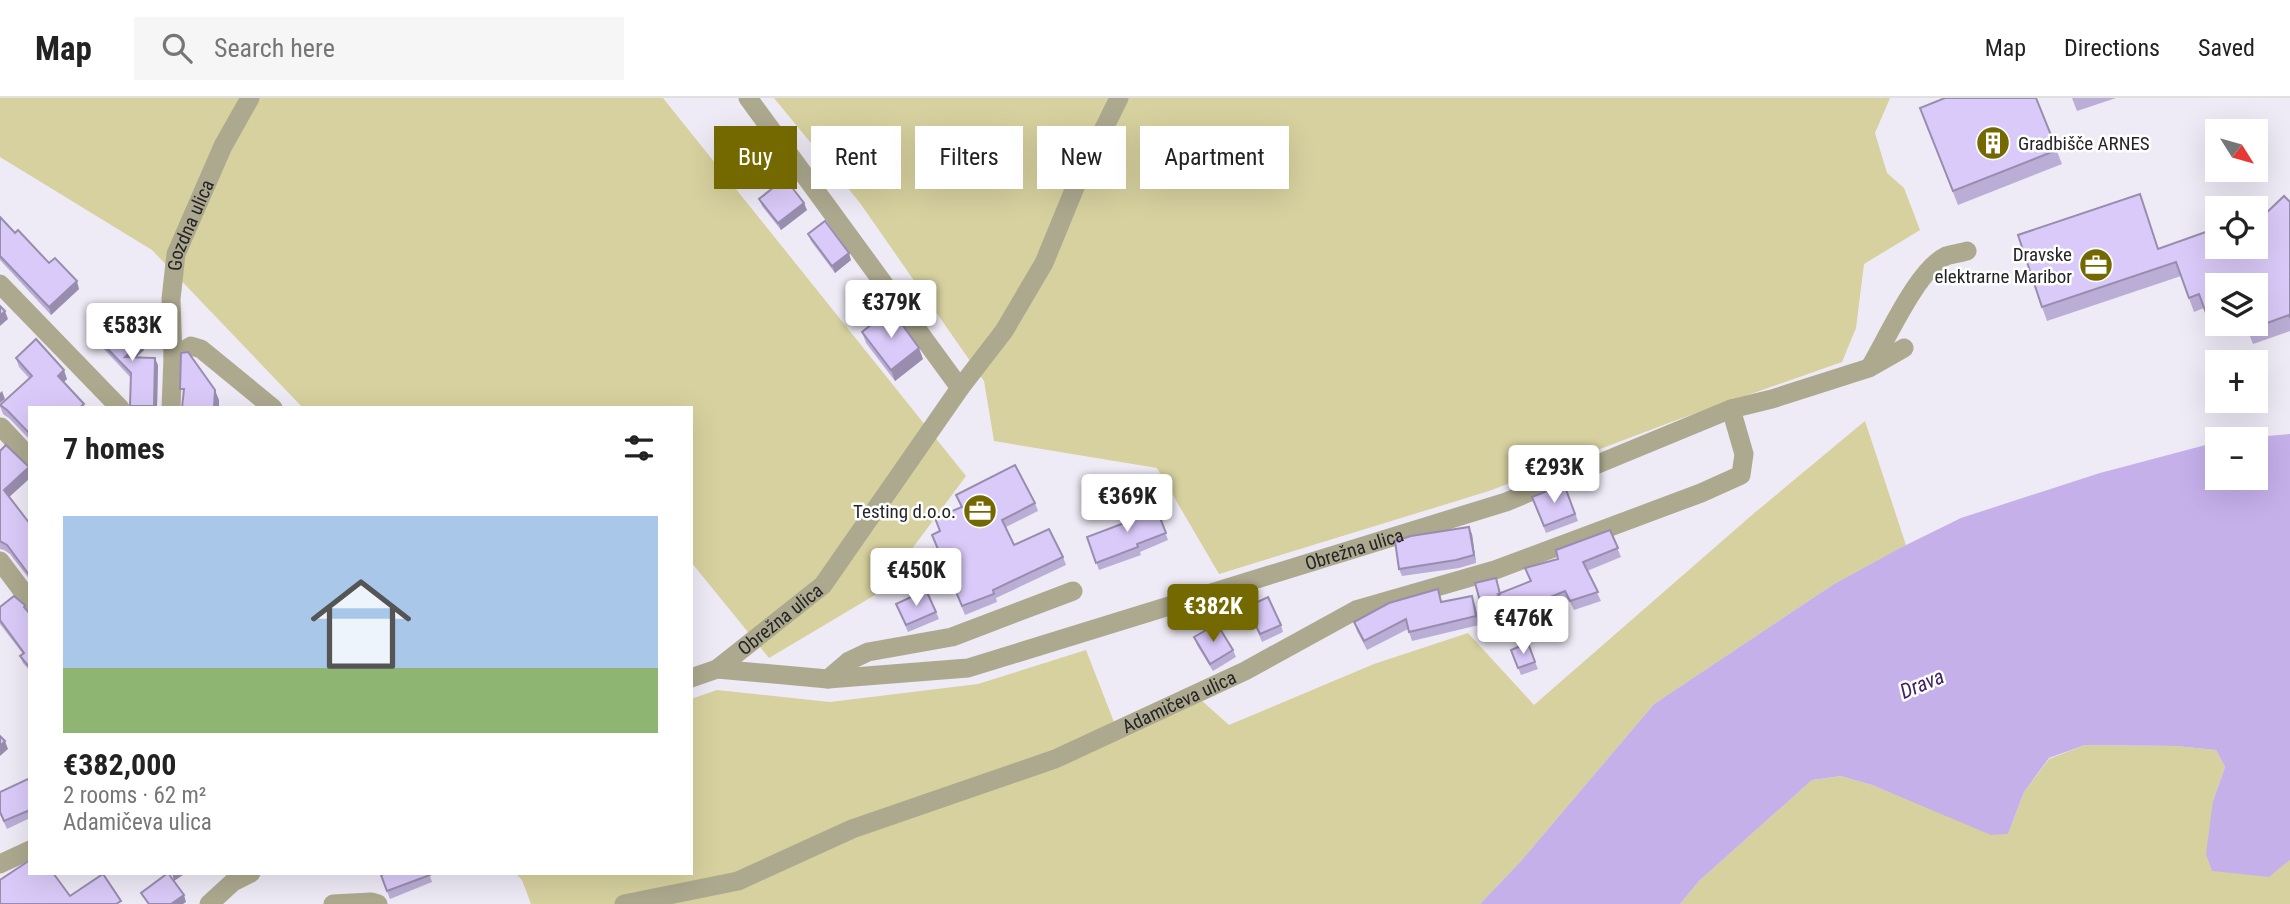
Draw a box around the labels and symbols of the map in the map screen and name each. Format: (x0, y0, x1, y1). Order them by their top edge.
north arrow (2205, 119, 2268, 182)
building icon: Gradbišče ARNES (1974, 124, 2012, 162)
place label: Gradbišče ARNES (2018, 132, 2150, 155)
street label: Gozdna ulica (163, 176, 219, 272)
place label: Dravske elektrarne Maribor (1935, 243, 2072, 288)
office icon: Dravske elektrarne Maribor (2077, 246, 2115, 284)
pin: €379K (842, 280, 940, 340)
pin: €583K (83, 303, 181, 363)
pin: €293K (1505, 446, 1603, 505)
pin: €369K (1078, 474, 1176, 534)
office icon: Testing d.o.o. (961, 492, 999, 530)
place label: Testing d.o.o. (853, 500, 956, 523)
street label: Obrežna ulica (1302, 523, 1407, 575)
pin: €450K (867, 548, 965, 608)
street label: Obrežna ulica (733, 579, 828, 660)
pin: €382K (1164, 584, 1262, 644)
pin: €476K (1474, 596, 1572, 656)
water label: Drava (1896, 664, 1948, 704)
street label: Adamičeva ulica (1119, 666, 1240, 738)

